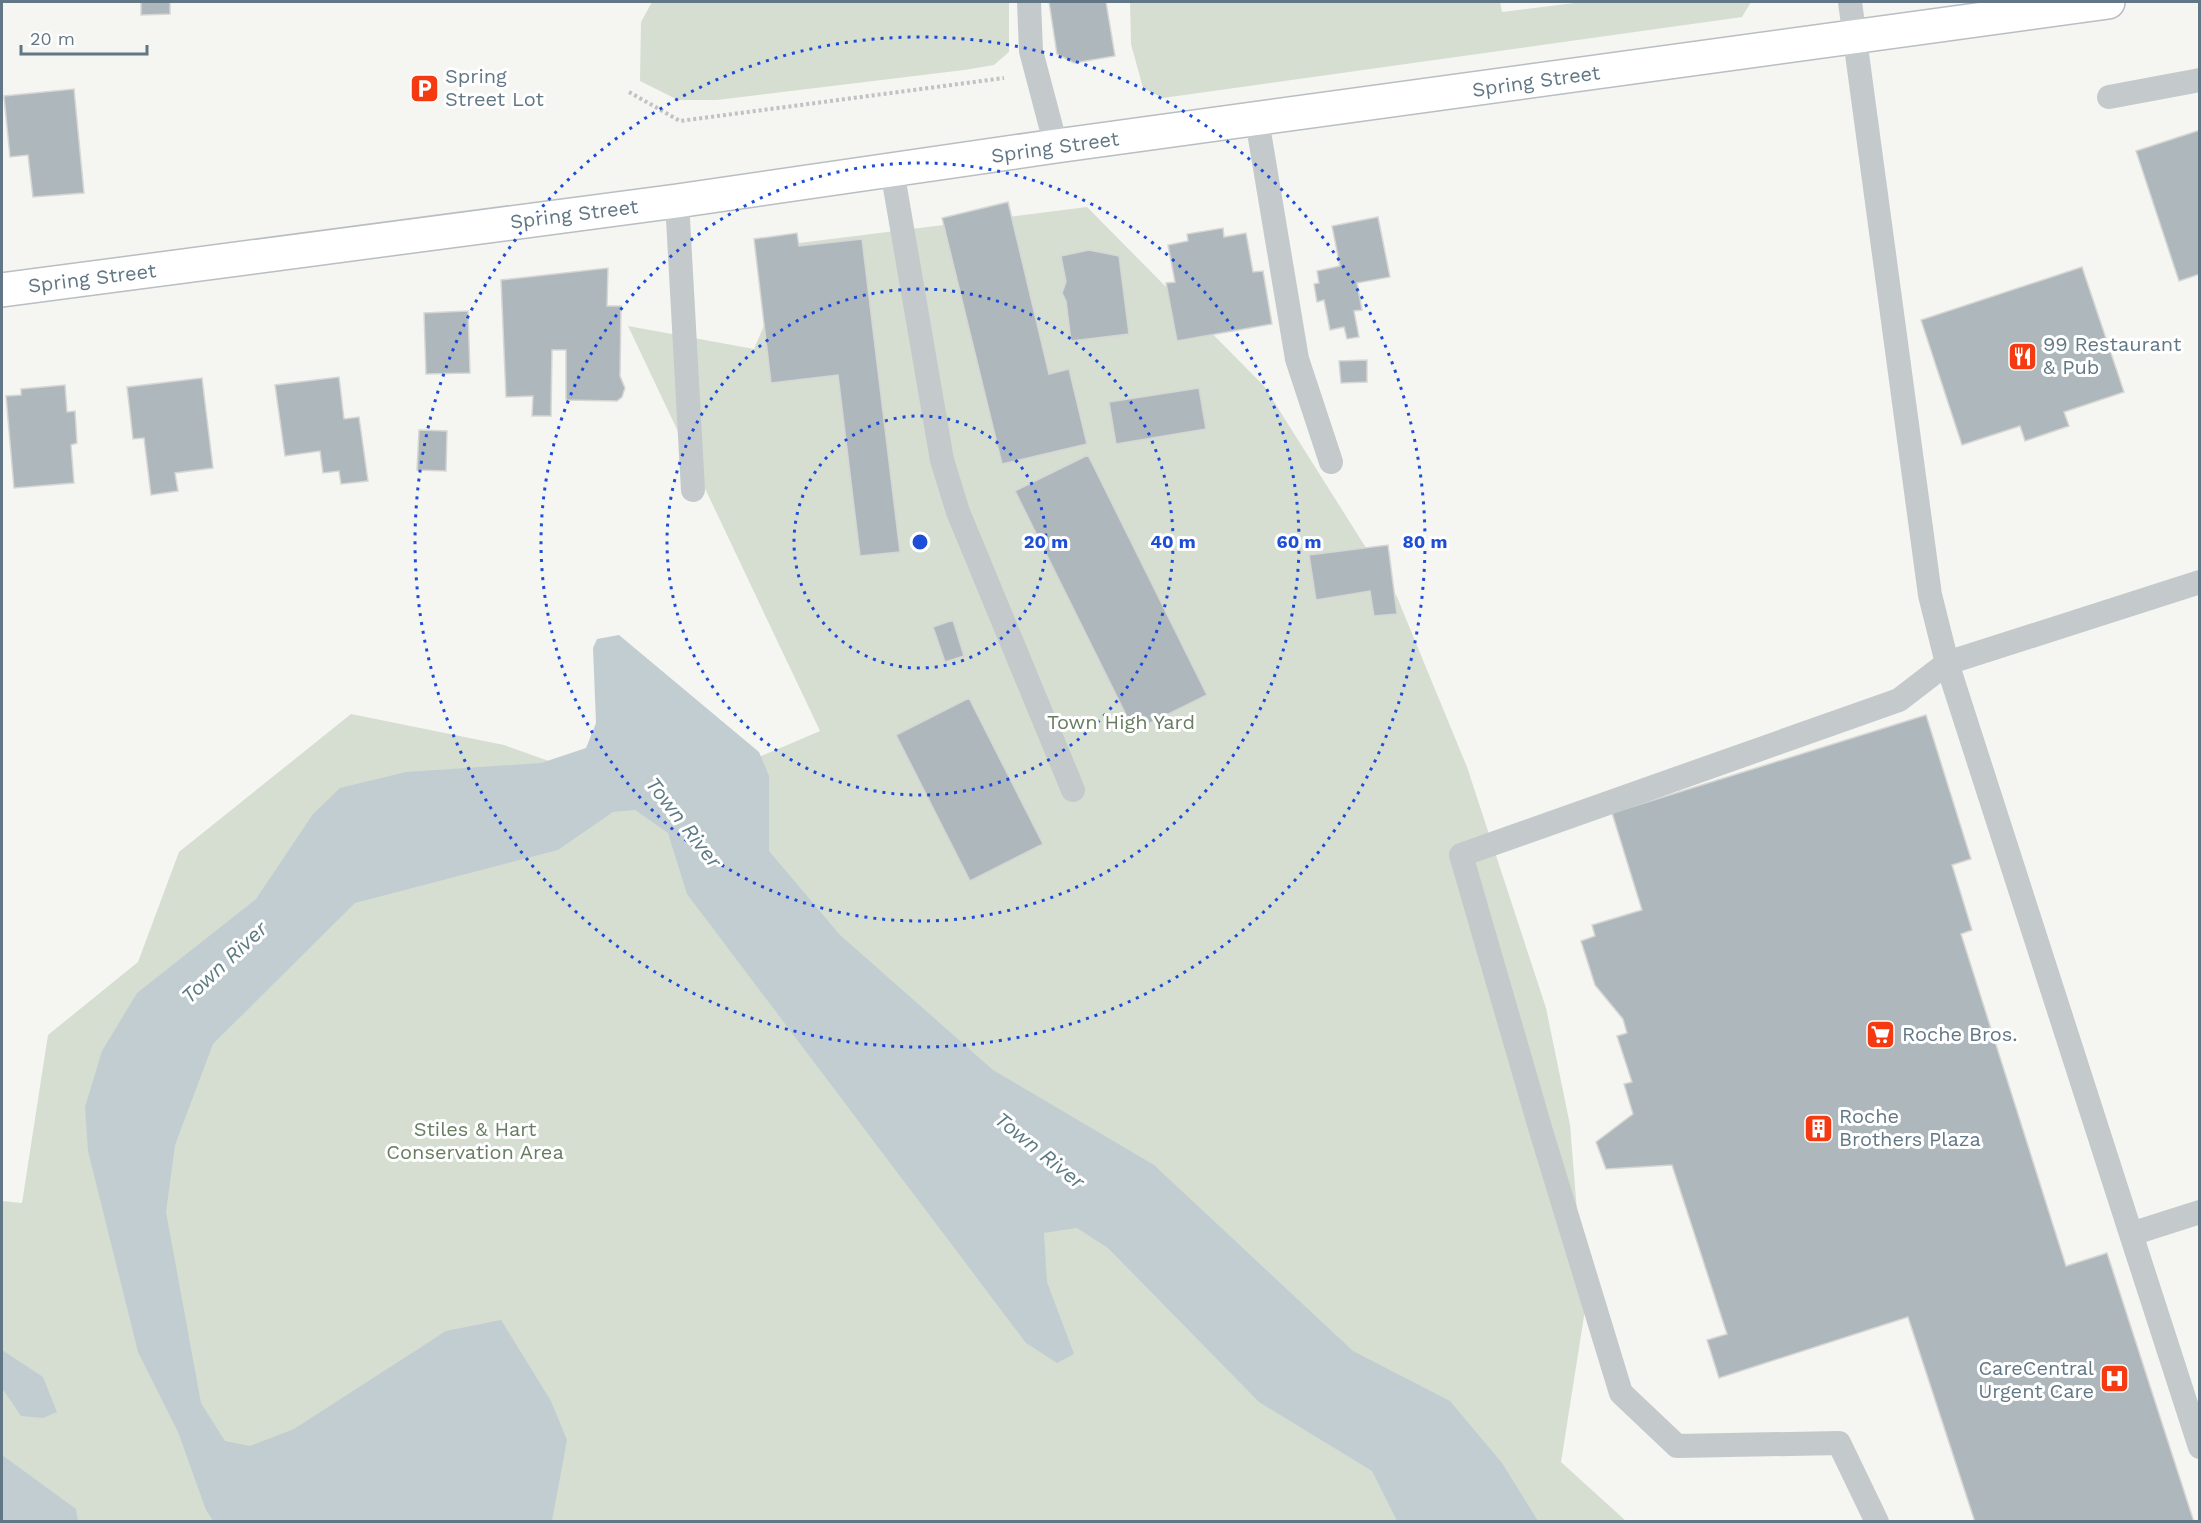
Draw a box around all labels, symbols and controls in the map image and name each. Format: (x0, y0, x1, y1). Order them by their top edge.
scale bar (21, 18, 147, 56)
text: 20 m (30, 28, 75, 49)
street label: Spring Street (1471, 60, 1602, 102)
place label: Spring Street Lot (445, 64, 544, 111)
parking icon: Spring Street Lot (408, 72, 440, 104)
street label: Spring Street (990, 126, 1121, 168)
street label: Spring Street (509, 194, 640, 234)
street label: Spring Street (27, 258, 158, 298)
place label: 99 Restaurant & Pub (2043, 332, 2182, 379)
restaurant icon: 99 Restaurant & Pub (2006, 340, 2038, 372)
text: 20 m (1024, 531, 1068, 552)
text: 40 m (1150, 531, 1196, 552)
text: 60 m (1277, 531, 1321, 552)
text: 80 m (1403, 531, 1447, 552)
centre of rings (910, 532, 930, 552)
park label: Town High Yard (1047, 710, 1195, 734)
water label: Town River (641, 772, 728, 873)
water label: Town River (176, 915, 273, 1008)
supermarket icon: Roche Bros. (1865, 1018, 1897, 1050)
place label: Roche Bros. (1902, 1022, 2018, 1046)
place label: Roche Brothers Plaza (1839, 1104, 1981, 1151)
water label: Town River (990, 1106, 1091, 1194)
building icon: Roche Brothers Plaza (1802, 1112, 1834, 1144)
park label: Stiles & Hart Conservation Area (386, 1117, 564, 1164)
place label: CareCentral Urgent Care (1978, 1356, 2094, 1403)
hospital icon: CareCentral Urgent Care (2099, 1363, 2131, 1395)

